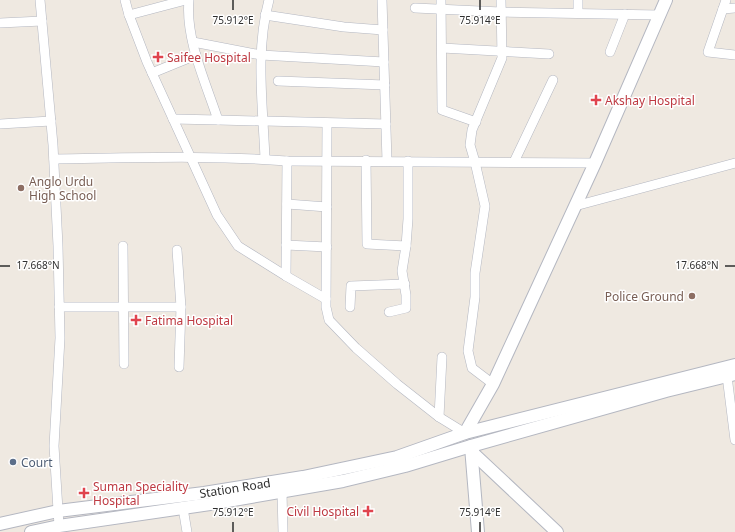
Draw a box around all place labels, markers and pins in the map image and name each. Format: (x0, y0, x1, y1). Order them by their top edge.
place label: Saifee Hospital (167, 49, 251, 66)
marker: Saifee Hospital (152, 51, 164, 63)
place label: Akshay Hospital (605, 92, 695, 109)
marker: Akshay Hospital (590, 94, 602, 106)
place label: Anglo Urdu High School (29, 173, 96, 204)
marker: Anglo Urdu High School (16, 183, 26, 193)
place label: Police Ground (605, 288, 684, 305)
marker: Police Ground (687, 291, 697, 301)
place label: Fatima Hospital (145, 312, 233, 329)
marker: Fatima Hospital (130, 314, 142, 326)
place label: Court (21, 454, 53, 471)
marker: Court (8, 457, 18, 467)
place label: Suman Speciality Hospital (93, 478, 189, 509)
marker: Suman Speciality Hospital (78, 487, 90, 499)
place label: Civil Hospital (286, 503, 359, 520)
marker: Civil Hospital (362, 505, 374, 517)

